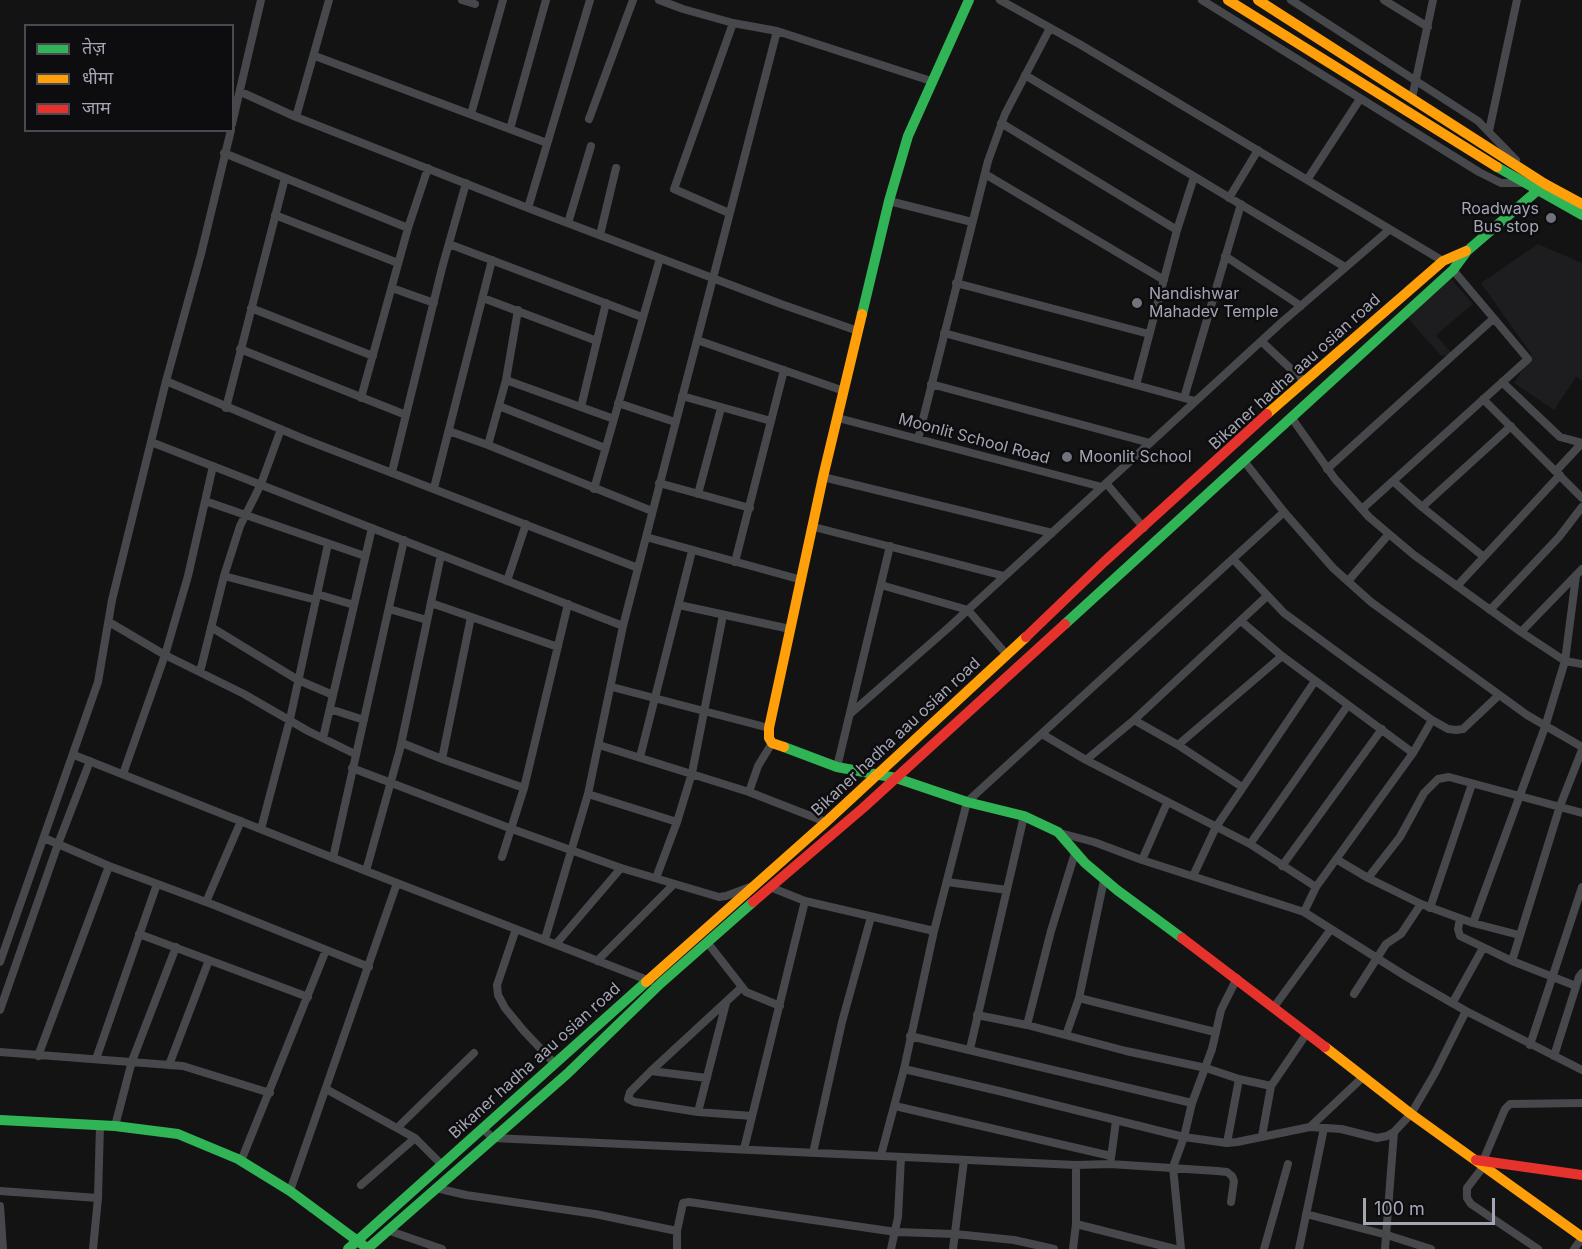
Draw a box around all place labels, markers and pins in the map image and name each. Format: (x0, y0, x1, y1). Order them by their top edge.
place label: Roadways Bus stop (1461, 199, 1539, 237)
marker: Roadways Bus stop (1544, 211, 1558, 225)
place label: Nandishwar Mahadev Temple (1149, 284, 1279, 322)
marker: Nandishwar Mahadev Temple (1130, 296, 1144, 310)
place label: Moonlit School (1079, 447, 1192, 467)
marker: Moonlit School (1060, 450, 1074, 464)

